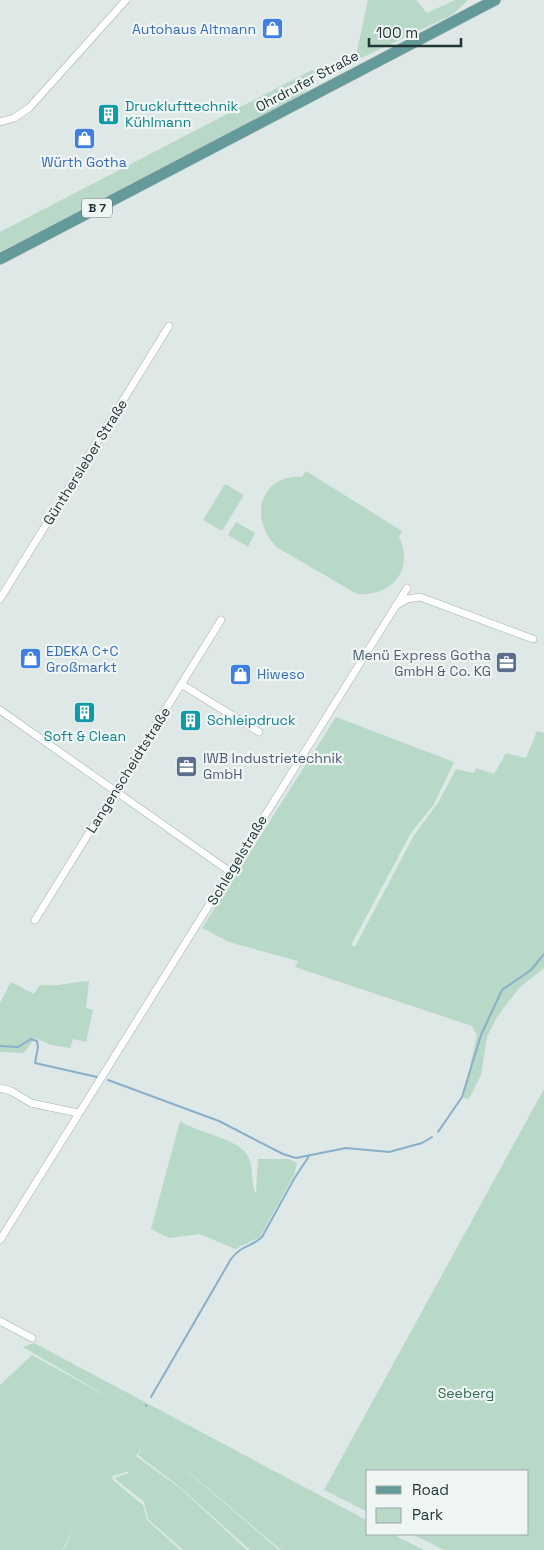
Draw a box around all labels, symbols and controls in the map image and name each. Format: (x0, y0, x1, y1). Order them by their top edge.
scale bar (369, 15, 462, 47)
shop icon: Autohaus Altmann (260, 17, 284, 41)
place label: Autohaus Altmann (132, 20, 256, 38)
text: 100 m (376, 23, 418, 42)
street label: Ohrdrufer Straße (252, 46, 362, 116)
place label: Drucklufttechnik Kühlmann (125, 97, 238, 131)
building icon: Drucklufttechnik Kühlmann (97, 102, 121, 126)
shop icon: Würth Gotha (72, 127, 96, 151)
place label: Würth Gotha (41, 153, 127, 171)
road number: B 7 (82, 198, 112, 218)
street label: Günthersleber Straße (39, 396, 131, 528)
place label: EDEKA C+C Großmarkt (46, 642, 118, 676)
place label: Menü Express Gotha GmbH & Co. KG (352, 646, 491, 680)
shop icon: EDEKA C+C Großmarkt (18, 647, 42, 671)
office icon: Menü Express Gotha GmbH & Co. KG (495, 651, 519, 675)
shop icon: Hiweso (229, 662, 253, 686)
place label: Hiweso (257, 665, 305, 683)
building icon: Soft & Clean (73, 701, 97, 725)
street label: Langenscheidtstraße (82, 704, 174, 836)
building icon: Schleipdruck (179, 708, 203, 732)
place label: Schleipdruck (207, 711, 296, 729)
place label: Soft & Clean (44, 727, 126, 745)
place label: IWB Industrietechnik GmbH (203, 749, 343, 783)
office icon: IWB Industrietechnik GmbH (175, 754, 199, 778)
street label: Schlegelstraße (203, 812, 271, 908)
park label: Seeberg (438, 1384, 494, 1402)
legend (366, 1470, 529, 1535)
text: Road (412, 1480, 449, 1499)
text: Park (412, 1505, 443, 1524)

